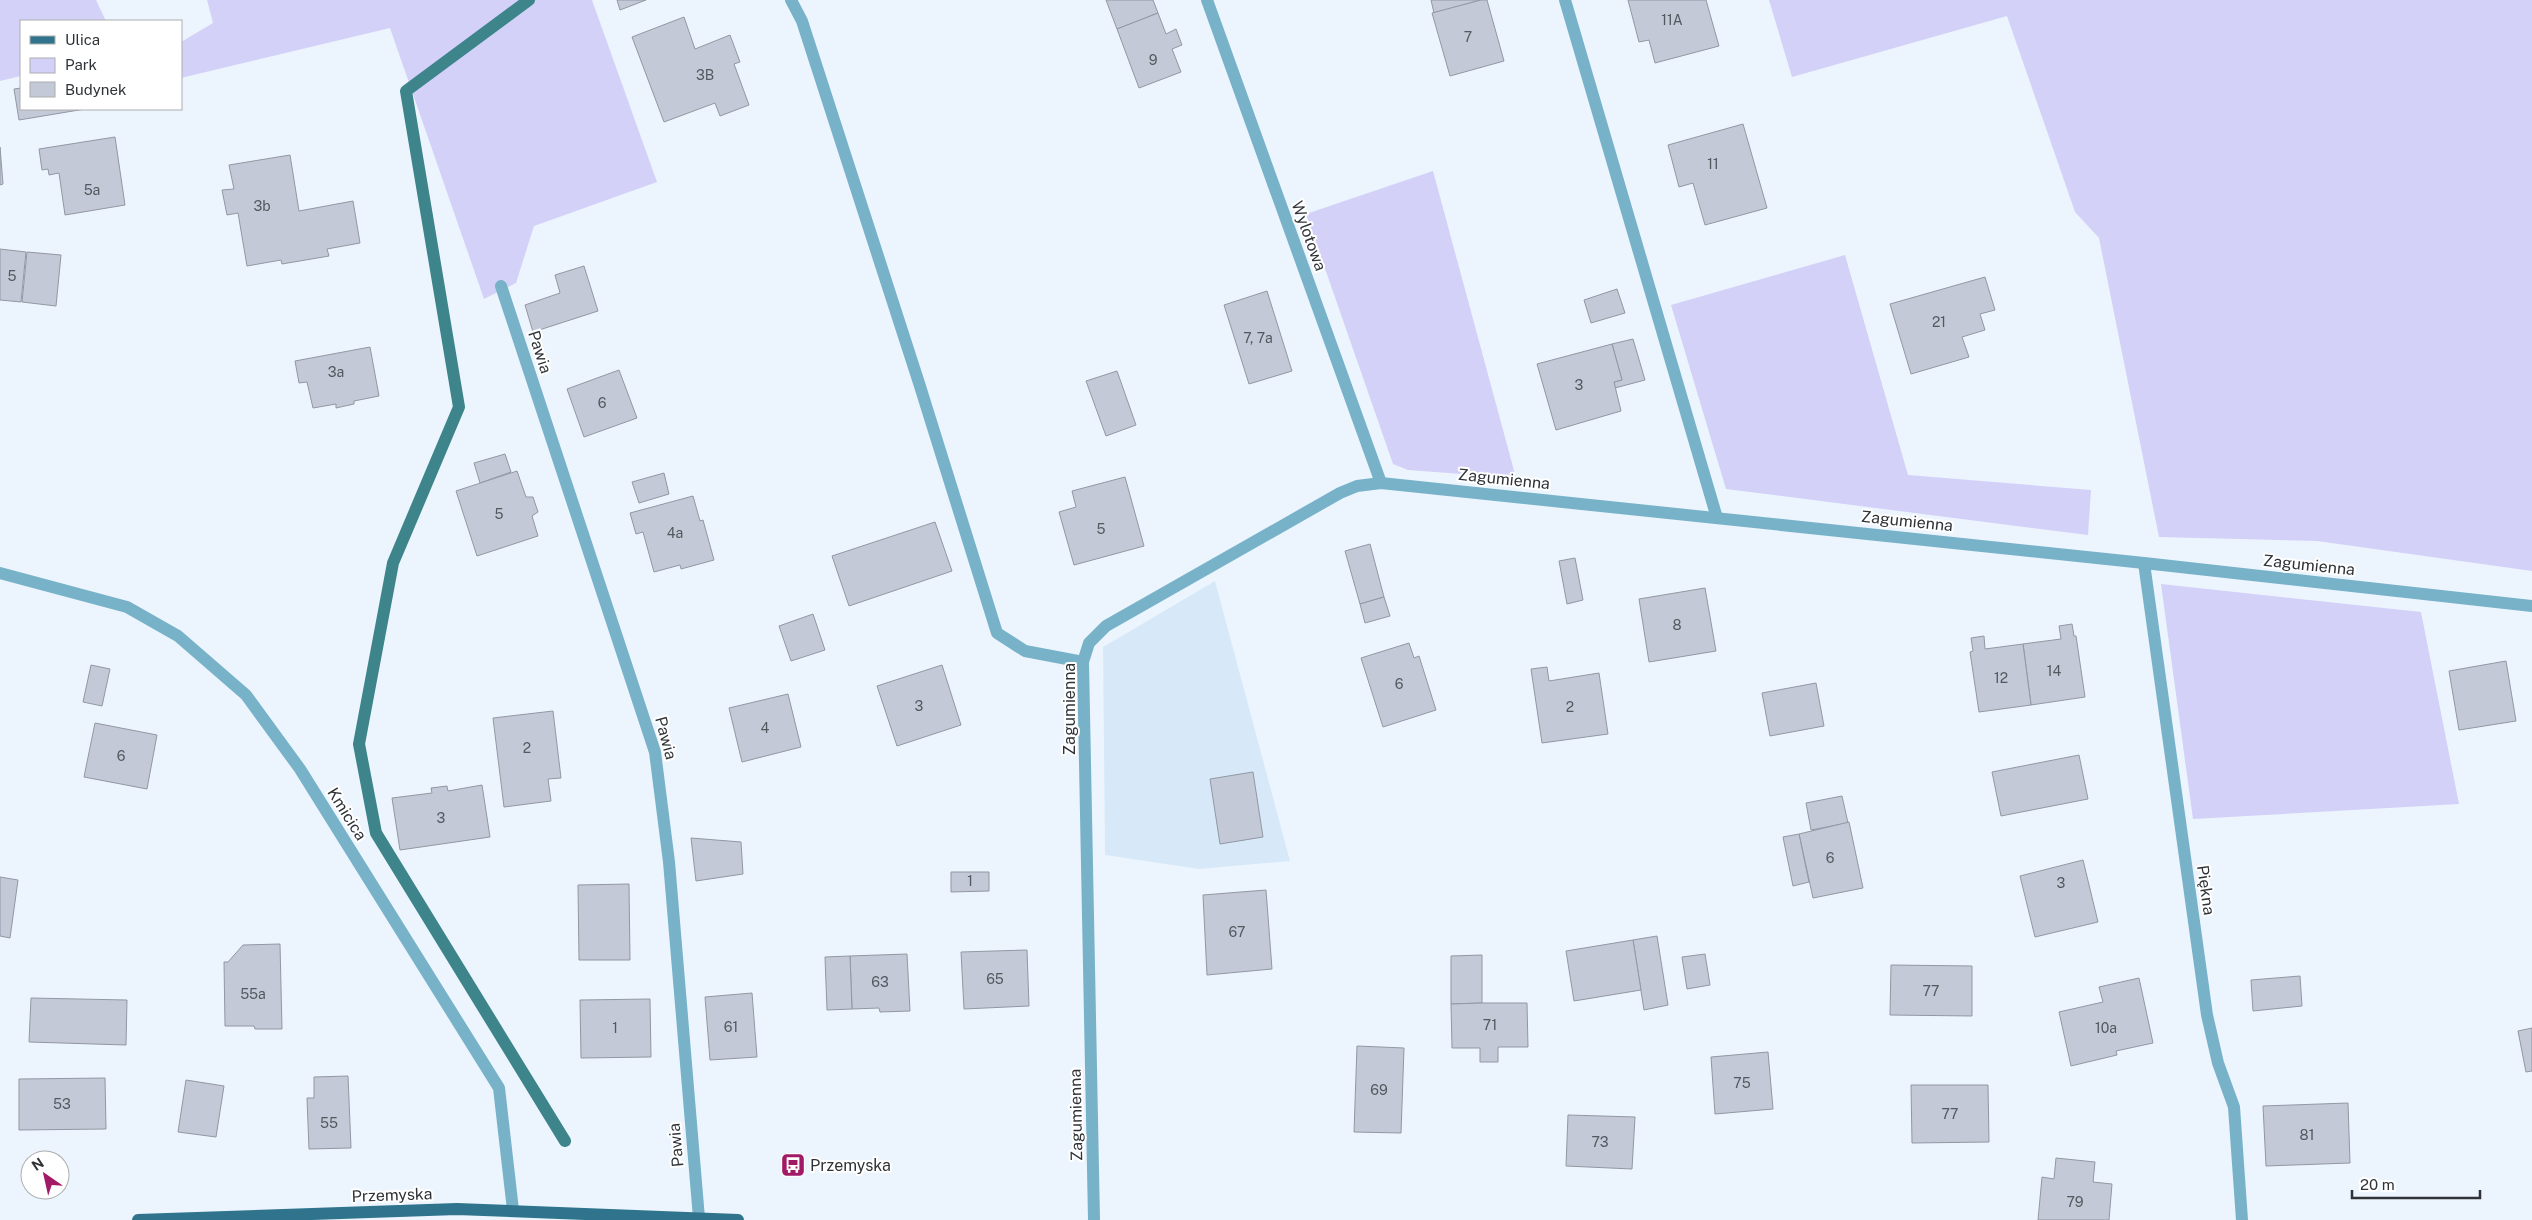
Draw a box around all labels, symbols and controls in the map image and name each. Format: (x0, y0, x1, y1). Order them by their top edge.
house number: 11A (1661, 12, 1683, 28)
legend (20, 20, 182, 110)
house number: 7 (1464, 29, 1472, 45)
text: Ulica (65, 31, 100, 48)
house number: 9 (1149, 52, 1158, 68)
text: Park (65, 56, 97, 73)
house number: 3B (696, 67, 714, 83)
text: Budynek (65, 81, 126, 98)
house number: 11 (1707, 156, 1719, 172)
house number: 5a (84, 182, 100, 198)
house number: 3b (253, 198, 271, 214)
street label: Wylotowa (1288, 198, 1330, 274)
house number: 5 (8, 268, 17, 284)
house number: 21 (1932, 314, 1946, 330)
street label: Pawia (524, 328, 556, 376)
house number: 7, 7a (1243, 330, 1273, 346)
house number: 3a (328, 364, 344, 380)
house number: 3 (1575, 377, 1584, 393)
house number: 6 (598, 395, 607, 411)
street label: Zagumienna (1457, 465, 1551, 493)
house number: 5 (495, 506, 504, 522)
street label: Zagumienna (1860, 507, 1954, 535)
house number: 5 (1097, 521, 1106, 537)
house number: 4a (667, 525, 683, 541)
street label: Zagumienna (2262, 551, 2356, 579)
house number: 8 (1672, 617, 1682, 633)
street label: Zagumienna (1060, 663, 1079, 755)
house number: 14 (2047, 663, 2061, 679)
house number: 12 (1994, 670, 2008, 686)
house number: 6 (1395, 676, 1404, 692)
house number: 3 (915, 698, 924, 714)
house number: 2 (1566, 699, 1574, 715)
street label: Pawia (651, 714, 681, 762)
house number: 4 (761, 720, 770, 736)
house number: 2 (523, 740, 531, 756)
house number: 6 (117, 748, 126, 764)
street label: Kmicica (323, 784, 371, 844)
house number: 3 (437, 810, 446, 826)
house number: 6 (1826, 850, 1835, 866)
street label: Piękna (2193, 864, 2219, 916)
house number: 1 (967, 873, 973, 889)
house number: 3 (2057, 875, 2066, 891)
house number: 67 (1229, 924, 1245, 940)
house number: 65 (986, 971, 1004, 987)
house number: 63 (871, 974, 889, 990)
house number: 77 (1923, 983, 1940, 999)
house number: 55a (240, 986, 266, 1002)
house number: 71 (1483, 1017, 1497, 1033)
house number: 61 (724, 1019, 738, 1035)
house number: 1 (612, 1020, 618, 1036)
house number: 10a (2095, 1020, 2117, 1036)
street label: Zagumienna (1066, 1069, 1086, 1161)
house number: 75 (1733, 1075, 1751, 1091)
house number: 69 (1370, 1082, 1388, 1098)
house number: 53 (53, 1096, 71, 1112)
house number: 77 (1942, 1106, 1959, 1122)
house number: 55 (320, 1115, 338, 1131)
street label: Pawia (665, 1122, 687, 1168)
house number: 81 (2300, 1127, 2314, 1143)
house number: 73 (1592, 1134, 1609, 1150)
north arrow (20, 1150, 70, 1200)
bus stop icon: Przemyska (780, 1152, 806, 1178)
text: N (29, 1155, 47, 1174)
place label: Przemyska (810, 1156, 891, 1175)
scale bar (2352, 1168, 2480, 1200)
text: 20 m (2360, 1176, 2395, 1193)
street label: Przemyska (351, 1184, 433, 1206)
house number: 79 (2067, 1194, 2084, 1210)

